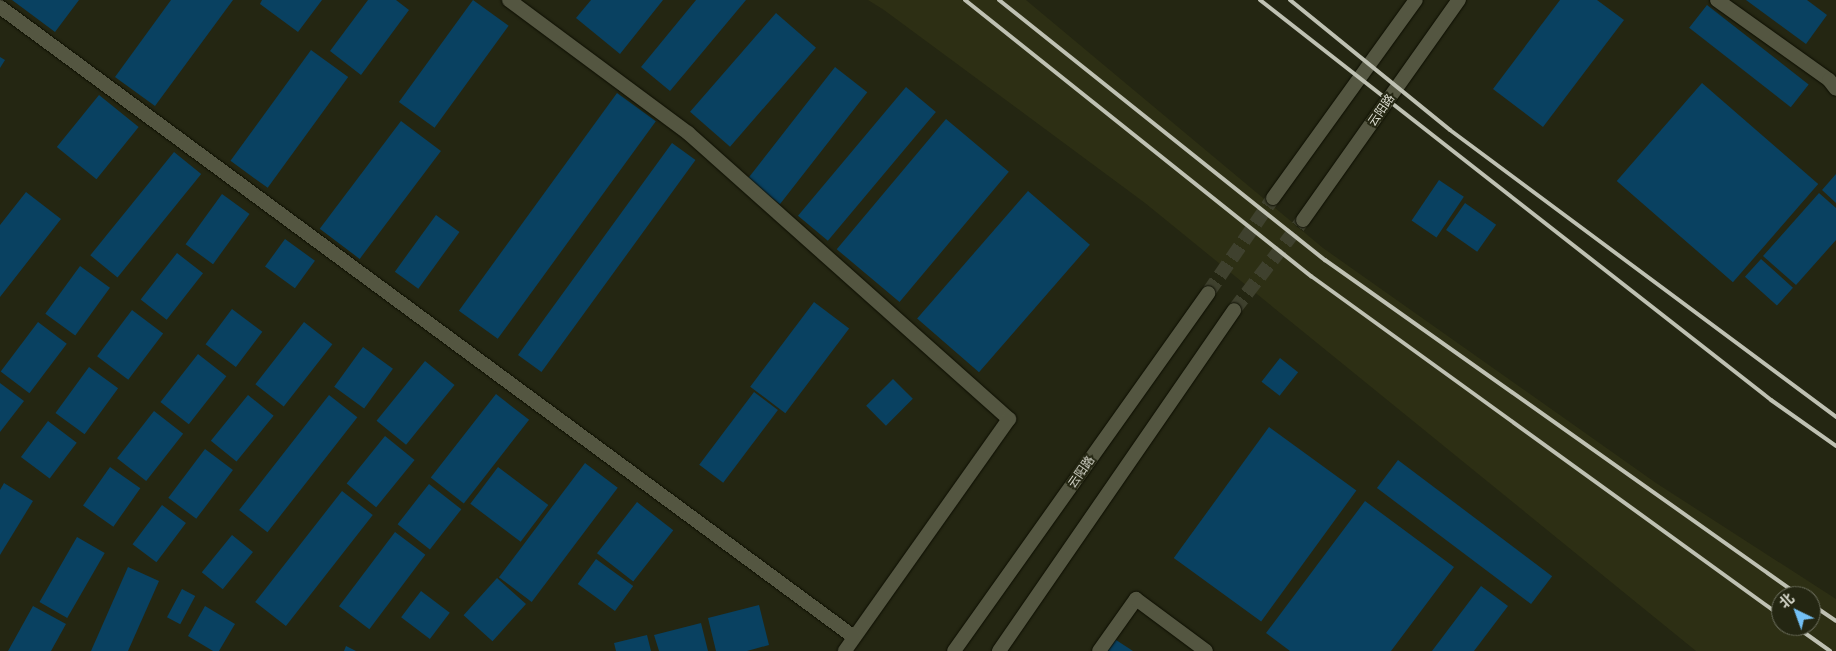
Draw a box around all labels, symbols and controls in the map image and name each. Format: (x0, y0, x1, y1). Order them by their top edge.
street label: 云阳路 (1365, 91, 1397, 129)
street label: 云阳路 (1065, 453, 1097, 491)
north arrow (1771, 586, 1821, 636)
text: 北 (1775, 588, 1798, 612)

